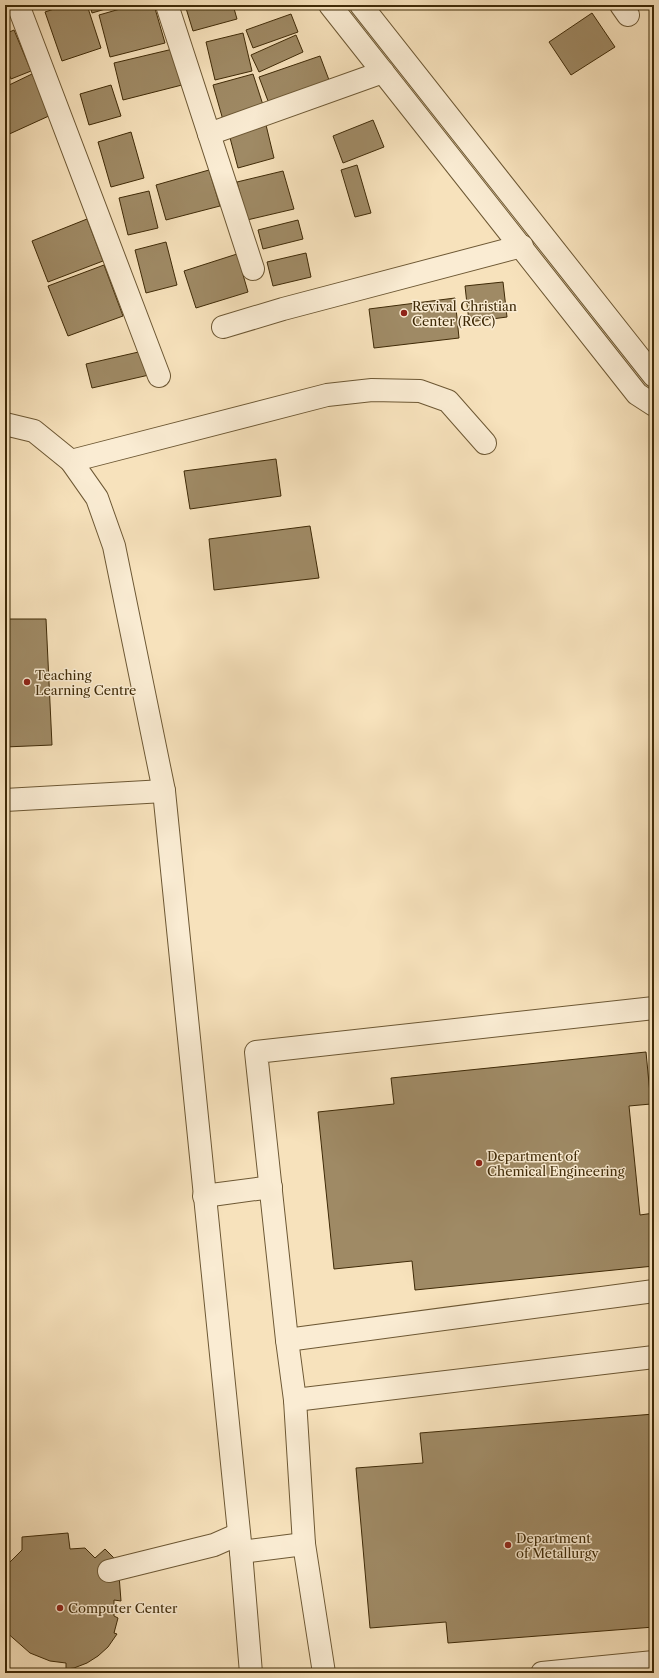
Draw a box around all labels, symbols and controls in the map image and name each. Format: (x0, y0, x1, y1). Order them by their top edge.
place label: Revival Christian Center (RCC) (412, 298, 517, 329)
marker: Revival Christian Center (RCC) (399, 308, 409, 318)
place label: Teaching Learning Centre (35, 667, 136, 698)
marker: Teaching Learning Centre (22, 677, 32, 687)
place label: Department of Chemical Engineering (487, 1148, 625, 1179)
marker: Department of Chemical Engineering (474, 1158, 484, 1168)
place label: Department of Metallurgy (516, 1530, 600, 1561)
marker: Department of Metallurgy (503, 1540, 513, 1550)
place label: Computer Center (68, 1600, 178, 1616)
marker: Computer Center (55, 1603, 65, 1613)

